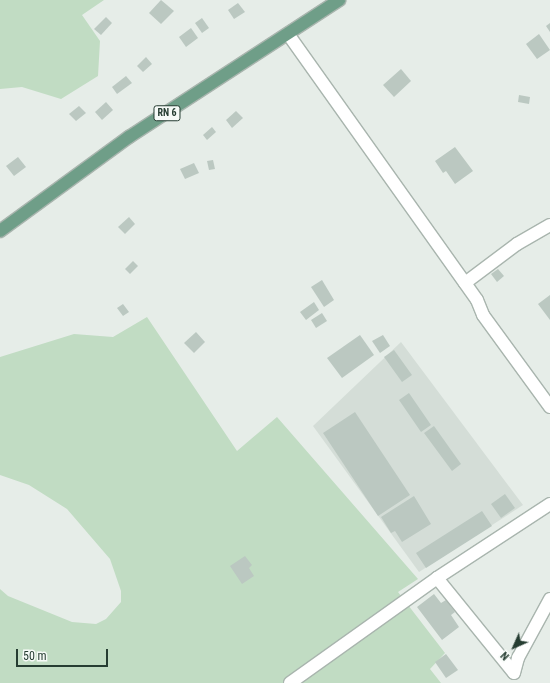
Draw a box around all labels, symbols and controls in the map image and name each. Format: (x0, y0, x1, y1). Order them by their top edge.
road number: RN 6 (153, 105, 181, 121)
north arrow (494, 627, 534, 667)
scale bar (18, 641, 110, 667)
text: 50 m (23, 649, 47, 663)
text: N (498, 649, 512, 663)

